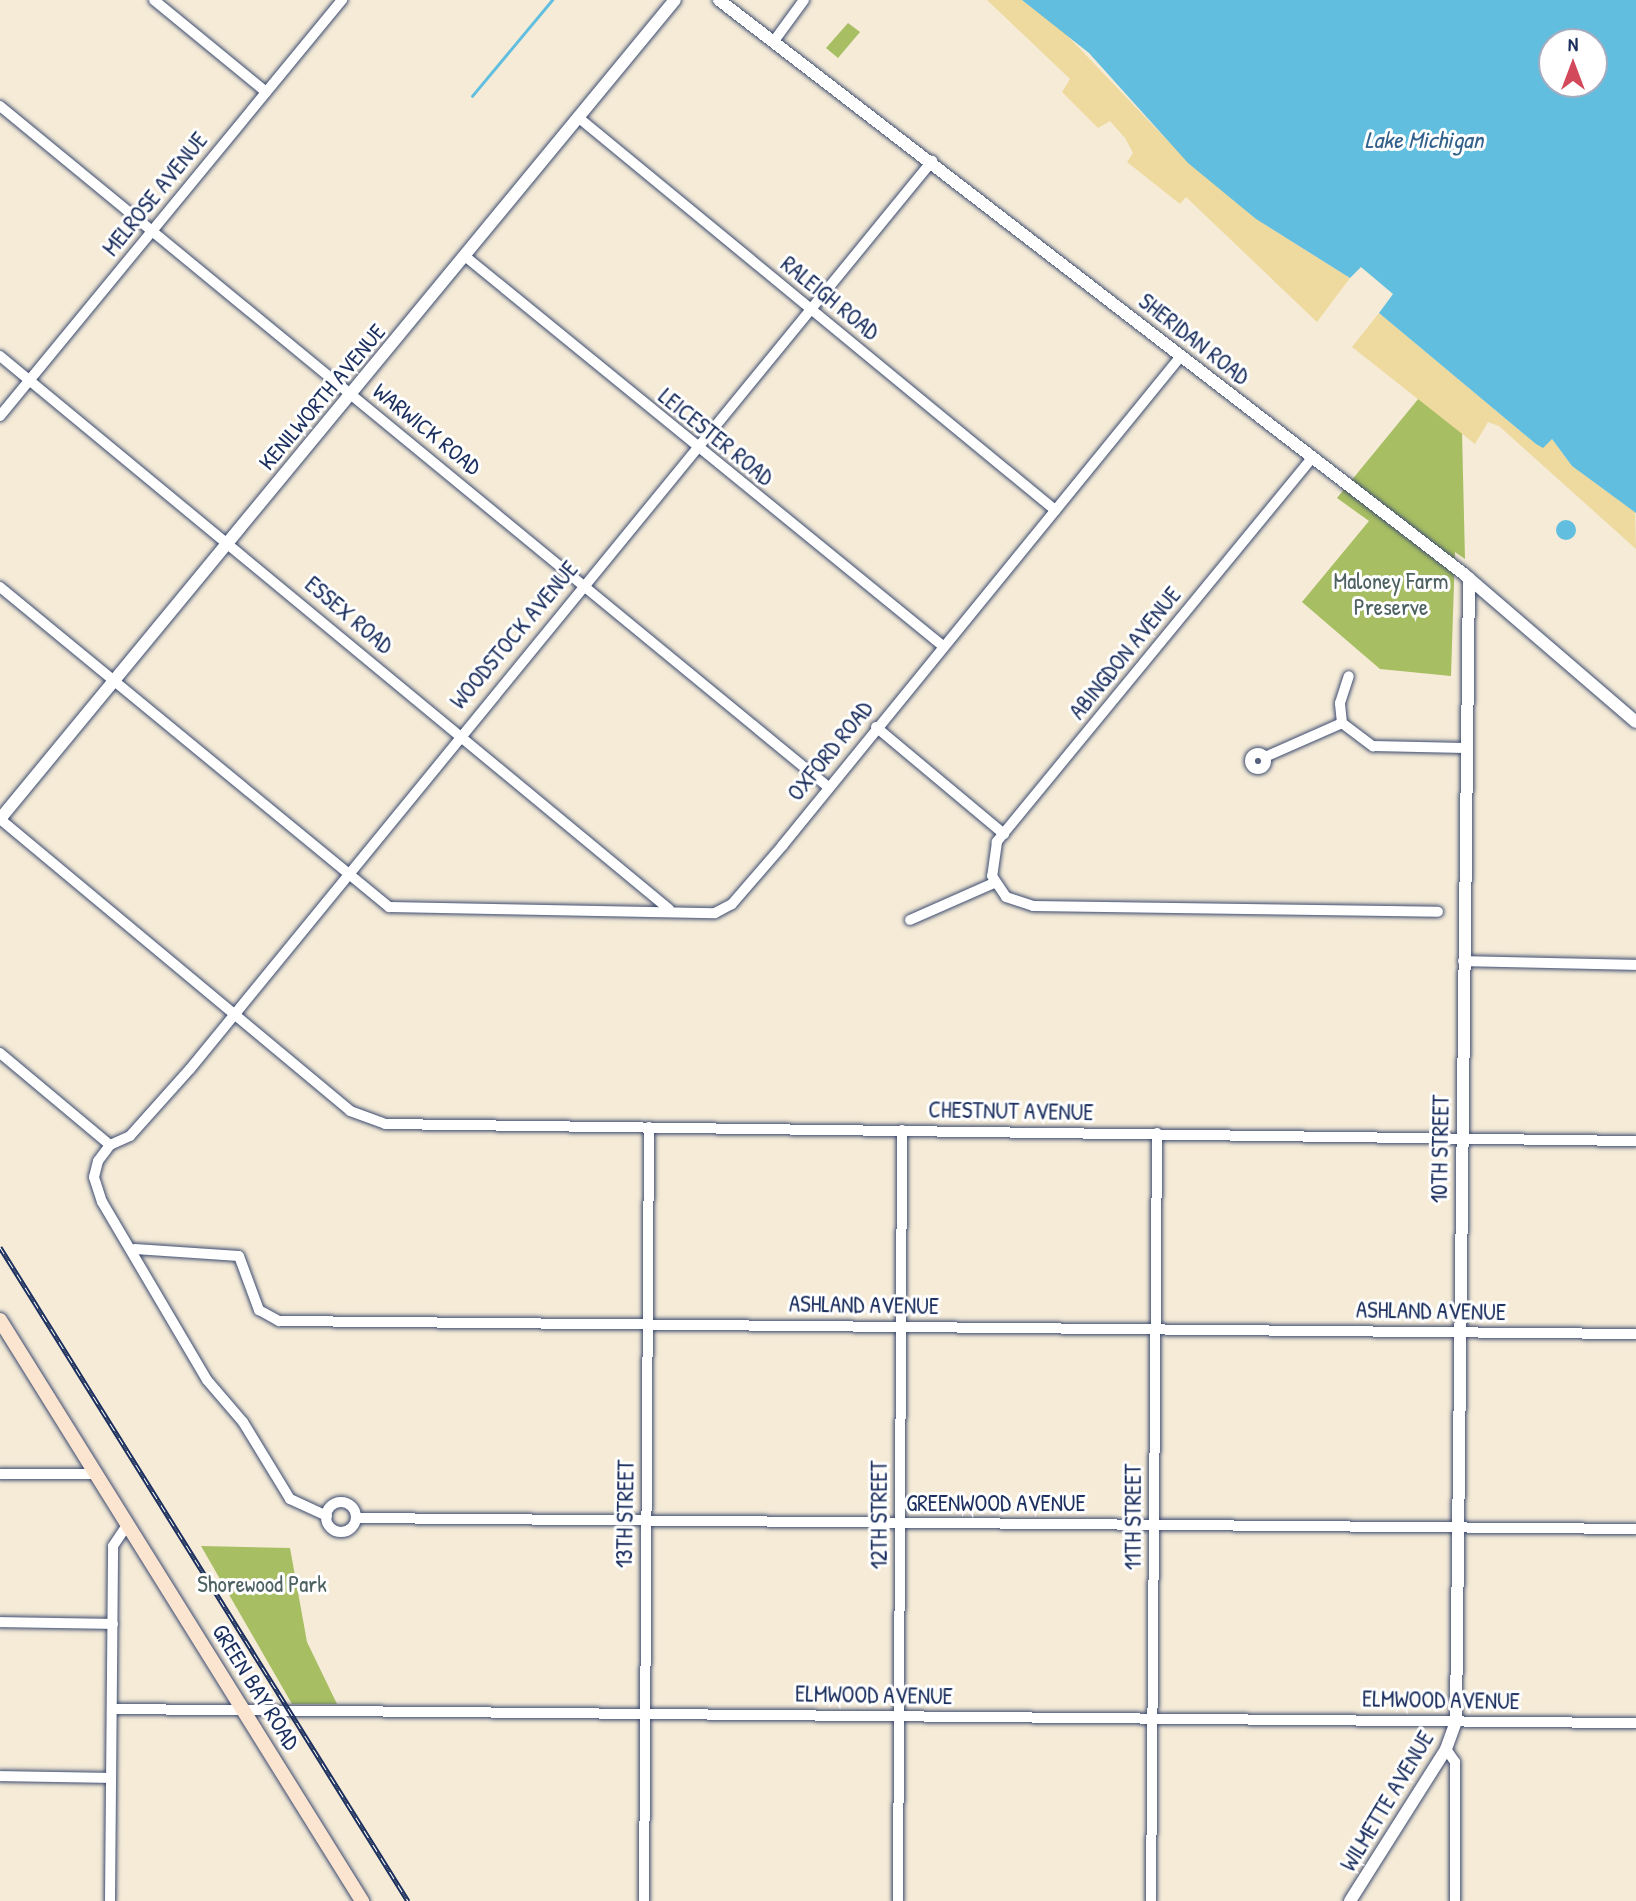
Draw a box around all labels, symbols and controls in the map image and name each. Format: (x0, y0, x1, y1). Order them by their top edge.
north arrow (1538, 28, 1608, 98)
text: N (1568, 31, 1578, 57)
water label: Lake Michigan (1365, 126, 1483, 154)
street label: MELROSE AVENUE (97, 127, 213, 261)
street label: RALEIGH ROAD (775, 250, 885, 346)
street label: SHERIDAN ROAD (1133, 287, 1255, 391)
street label: KENILWORTH AVENUE (253, 318, 391, 476)
street label: WARWICK ROAD (368, 377, 486, 481)
street label: LEICESTER ROAD (653, 382, 779, 492)
street label: WOODSTOCK AVENUE (444, 556, 584, 714)
park label: Maloney Farm Preserve (1334, 567, 1448, 621)
street label: ESSEX ROAD (300, 570, 398, 660)
street label: ABINGDON AVENUE (1063, 581, 1187, 725)
street label: OXFORD ROAD (781, 696, 879, 806)
street label: 10TH STREET (1425, 1095, 1455, 1203)
street label: CHESTNUT AVENUE (928, 1096, 1094, 1126)
street label: ASHLAND AVENUE (789, 1290, 939, 1320)
street label: ASHLAND AVENUE (1356, 1296, 1506, 1326)
street label: 13TH STREET (610, 1460, 640, 1568)
street label: 12TH STREET (865, 1461, 893, 1569)
street label: 11TH STREET (1119, 1464, 1147, 1570)
street label: GREENWOOD AVENUE (906, 1489, 1086, 1517)
park label: Shorewood Park (197, 1570, 327, 1598)
street label: GREEN BAY ROAD (206, 1619, 306, 1755)
street label: ELMWOOD AVENUE (795, 1680, 953, 1710)
street label: ELMWOOD AVENUE (1362, 1685, 1520, 1715)
street label: WILMETTE AVENUE (1334, 1726, 1440, 1876)

